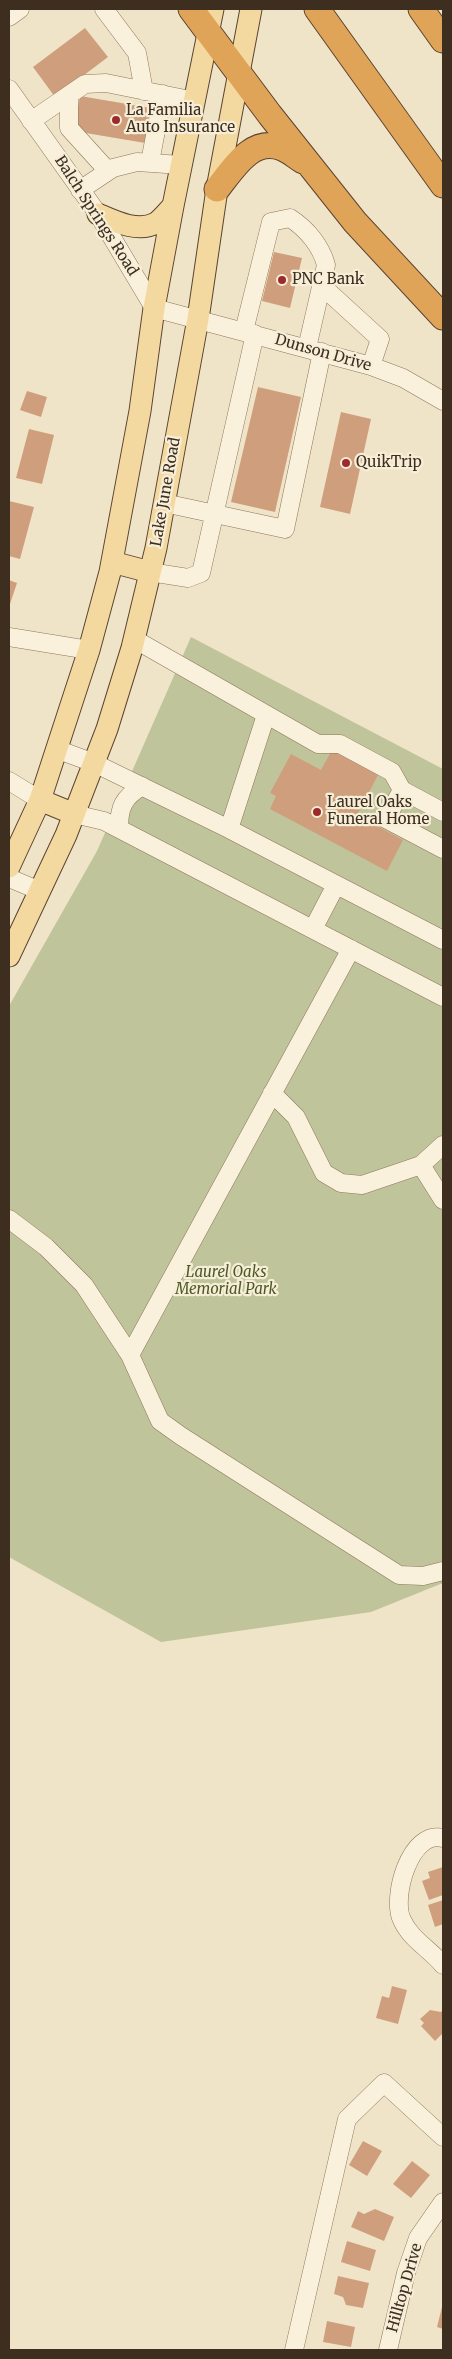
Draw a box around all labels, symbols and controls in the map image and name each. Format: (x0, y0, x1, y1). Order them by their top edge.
place label: La Familia Auto Insurance (126, 102, 235, 137)
marker: La Familia Auto Insurance (110, 114, 122, 126)
street label: Balch Springs Road (50, 153, 142, 279)
place label: PNC Bank (292, 271, 364, 289)
marker: PNC Bank (276, 274, 288, 286)
street label: Dunson Drive (273, 331, 373, 375)
street label: Lake June Road (148, 436, 184, 548)
place label: QuikTrip (356, 454, 422, 472)
marker: QuikTrip (340, 457, 352, 469)
place label: Laurel Oaks Funeral Home (327, 794, 429, 829)
marker: Laurel Oaks Funeral Home (311, 806, 323, 818)
park label: Laurel Oaks Memorial Park (175, 1264, 277, 1299)
street label: Hilltop Drive (384, 2241, 426, 2335)

